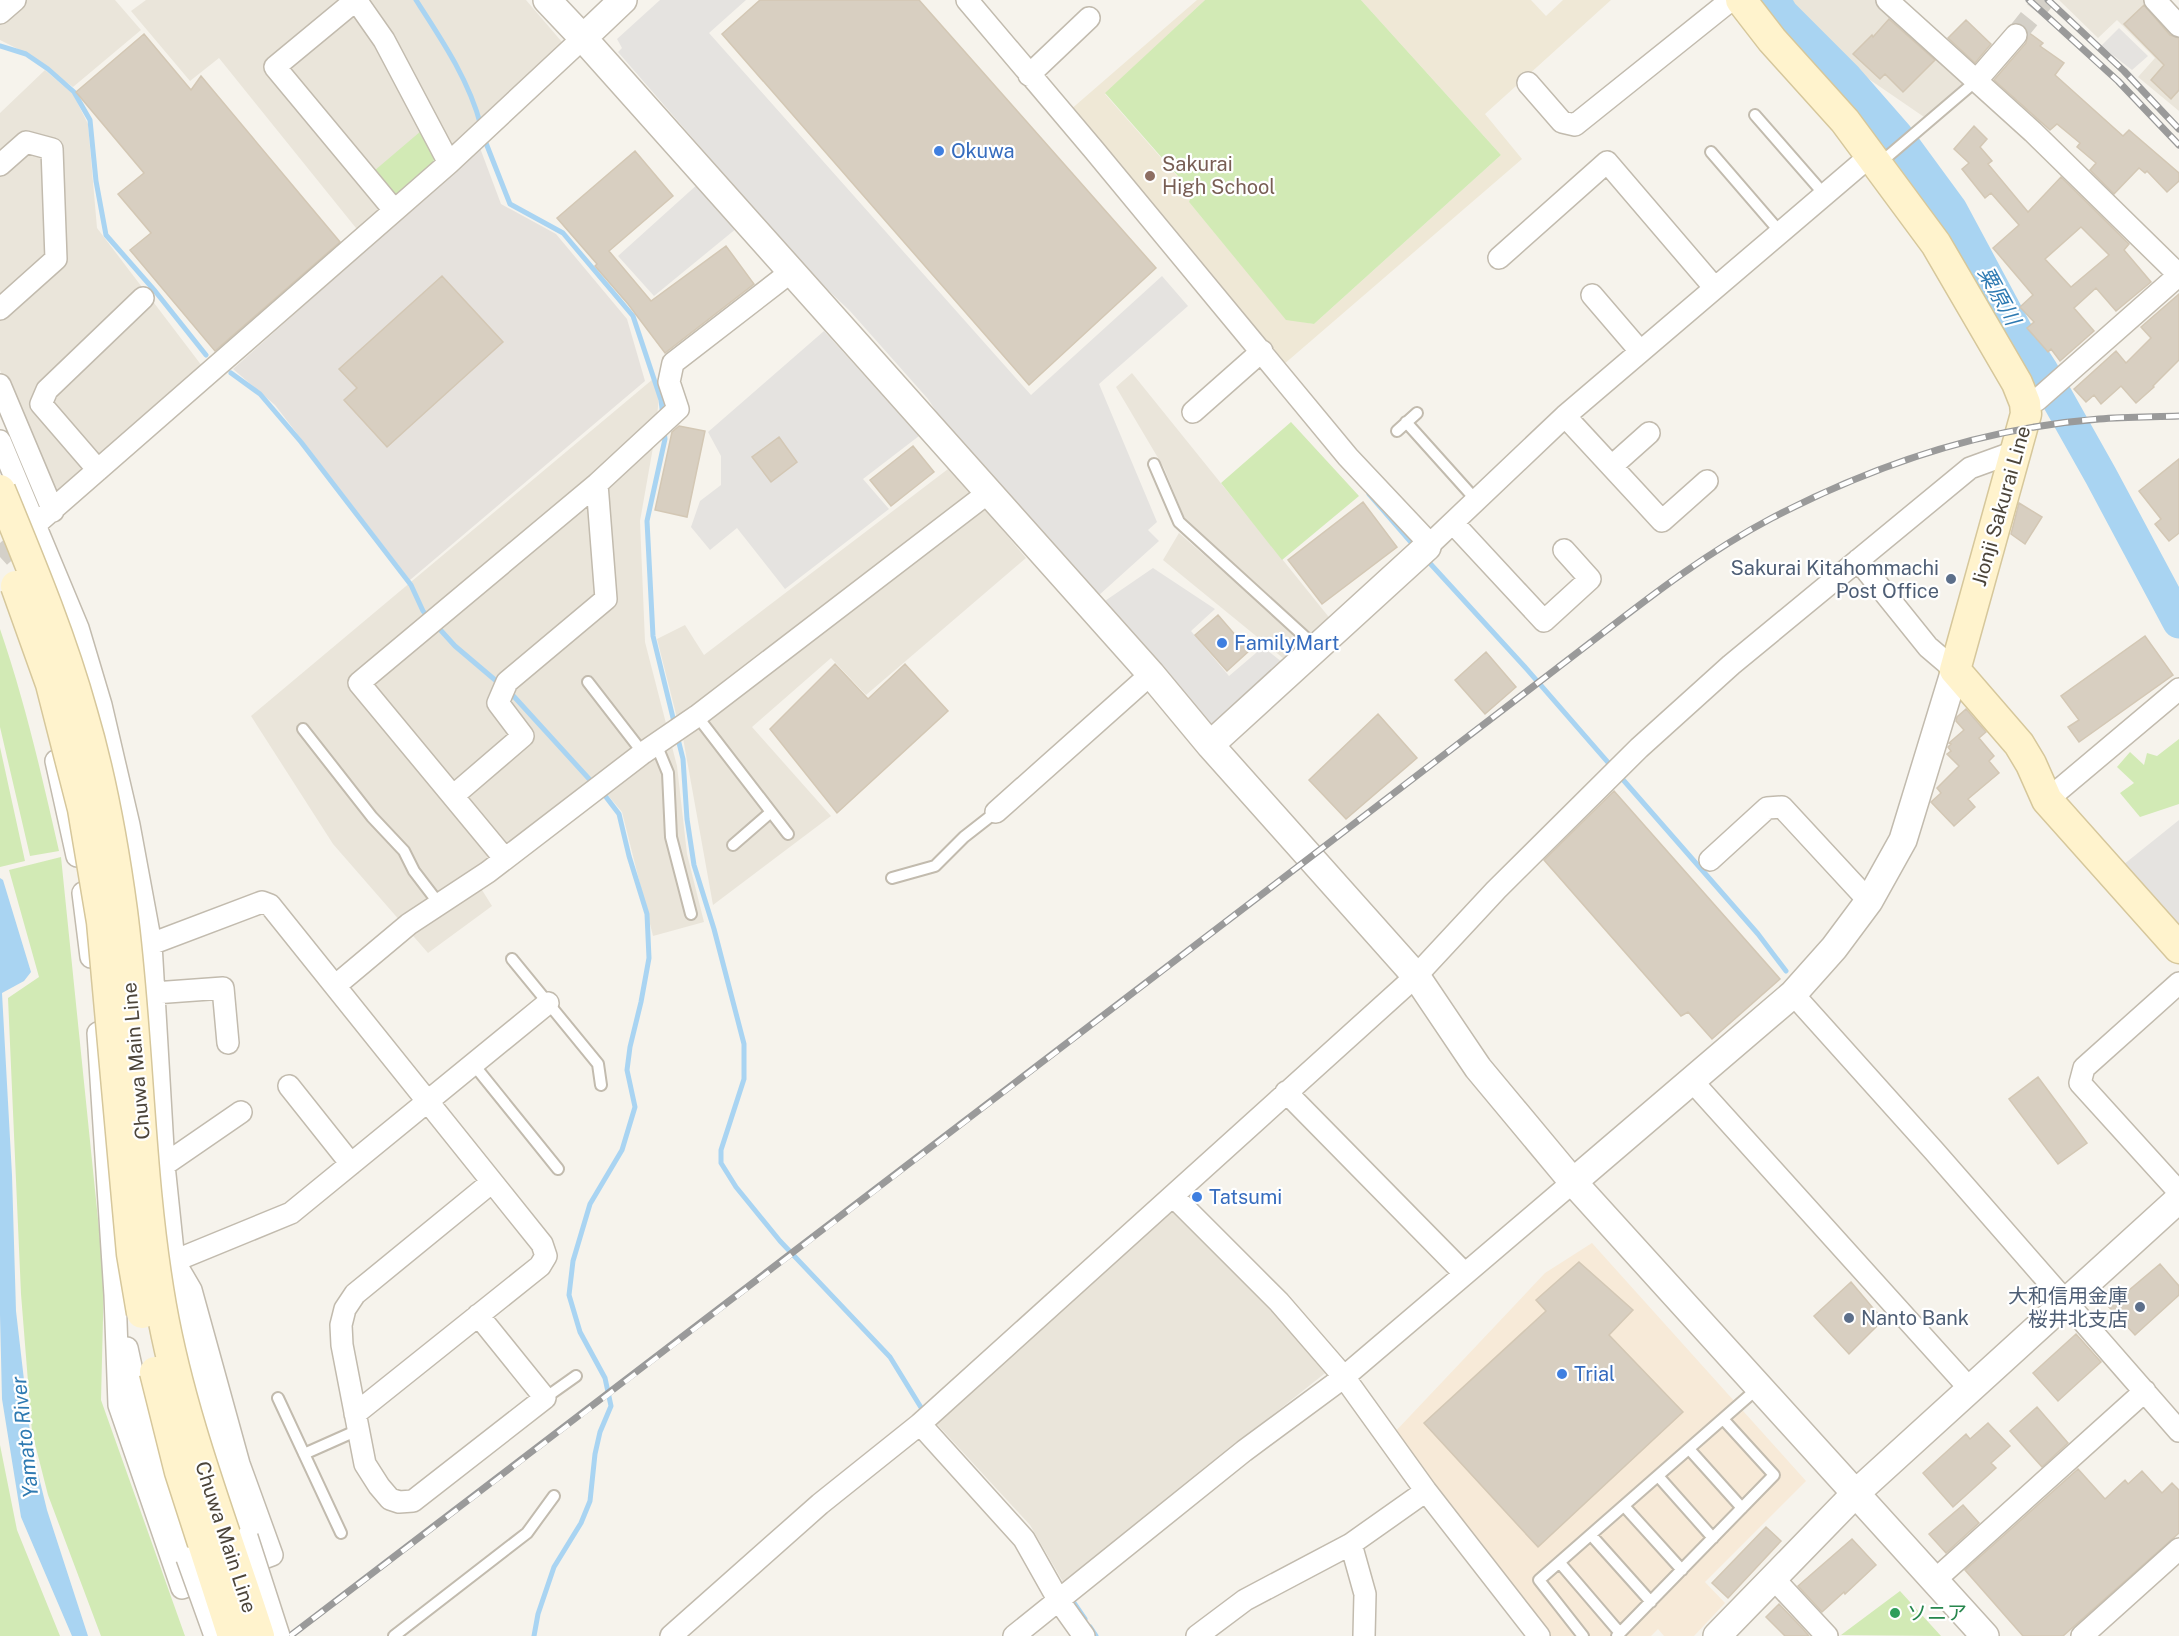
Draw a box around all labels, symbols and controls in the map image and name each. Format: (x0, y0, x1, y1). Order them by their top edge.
place label: Okuwa (951, 139, 1015, 163)
marker: Okuwa (932, 144, 946, 158)
place label: Sakurai High School (1162, 152, 1275, 199)
marker: Sakurai High School (1143, 169, 1157, 183)
water label: 粟原川 (1973, 262, 2027, 331)
street label: Jionji Sakurai Line (1967, 423, 2035, 589)
place label: Sakurai Kitahommachi Post Office (1730, 556, 1939, 603)
marker: Sakurai Kitahommachi Post Office (1944, 572, 1958, 586)
place label: FamilyMart (1234, 631, 1340, 655)
marker: FamilyMart (1215, 636, 1229, 650)
street label: Chuwa Main Line (117, 981, 155, 1141)
place label: Tatsumi (1209, 1185, 1282, 1209)
marker: Tatsumi (1190, 1190, 1204, 1204)
place label: 大和信用金庫 桜井北支店 (2008, 1284, 2128, 1331)
marker: 大和信用金庫 桜井北支店 (2133, 1300, 2147, 1314)
place label: Nanto Bank (1861, 1306, 1969, 1330)
marker: Nanto Bank (1842, 1311, 1856, 1325)
place label: Trial (1574, 1362, 1615, 1386)
marker: Trial (1555, 1367, 1569, 1381)
water label: Yamato River (6, 1374, 43, 1499)
street label: Chuwa Main Line (190, 1458, 262, 1616)
place label: ソニア (1907, 1601, 1967, 1625)
marker: ソニア (1888, 1606, 1902, 1620)

